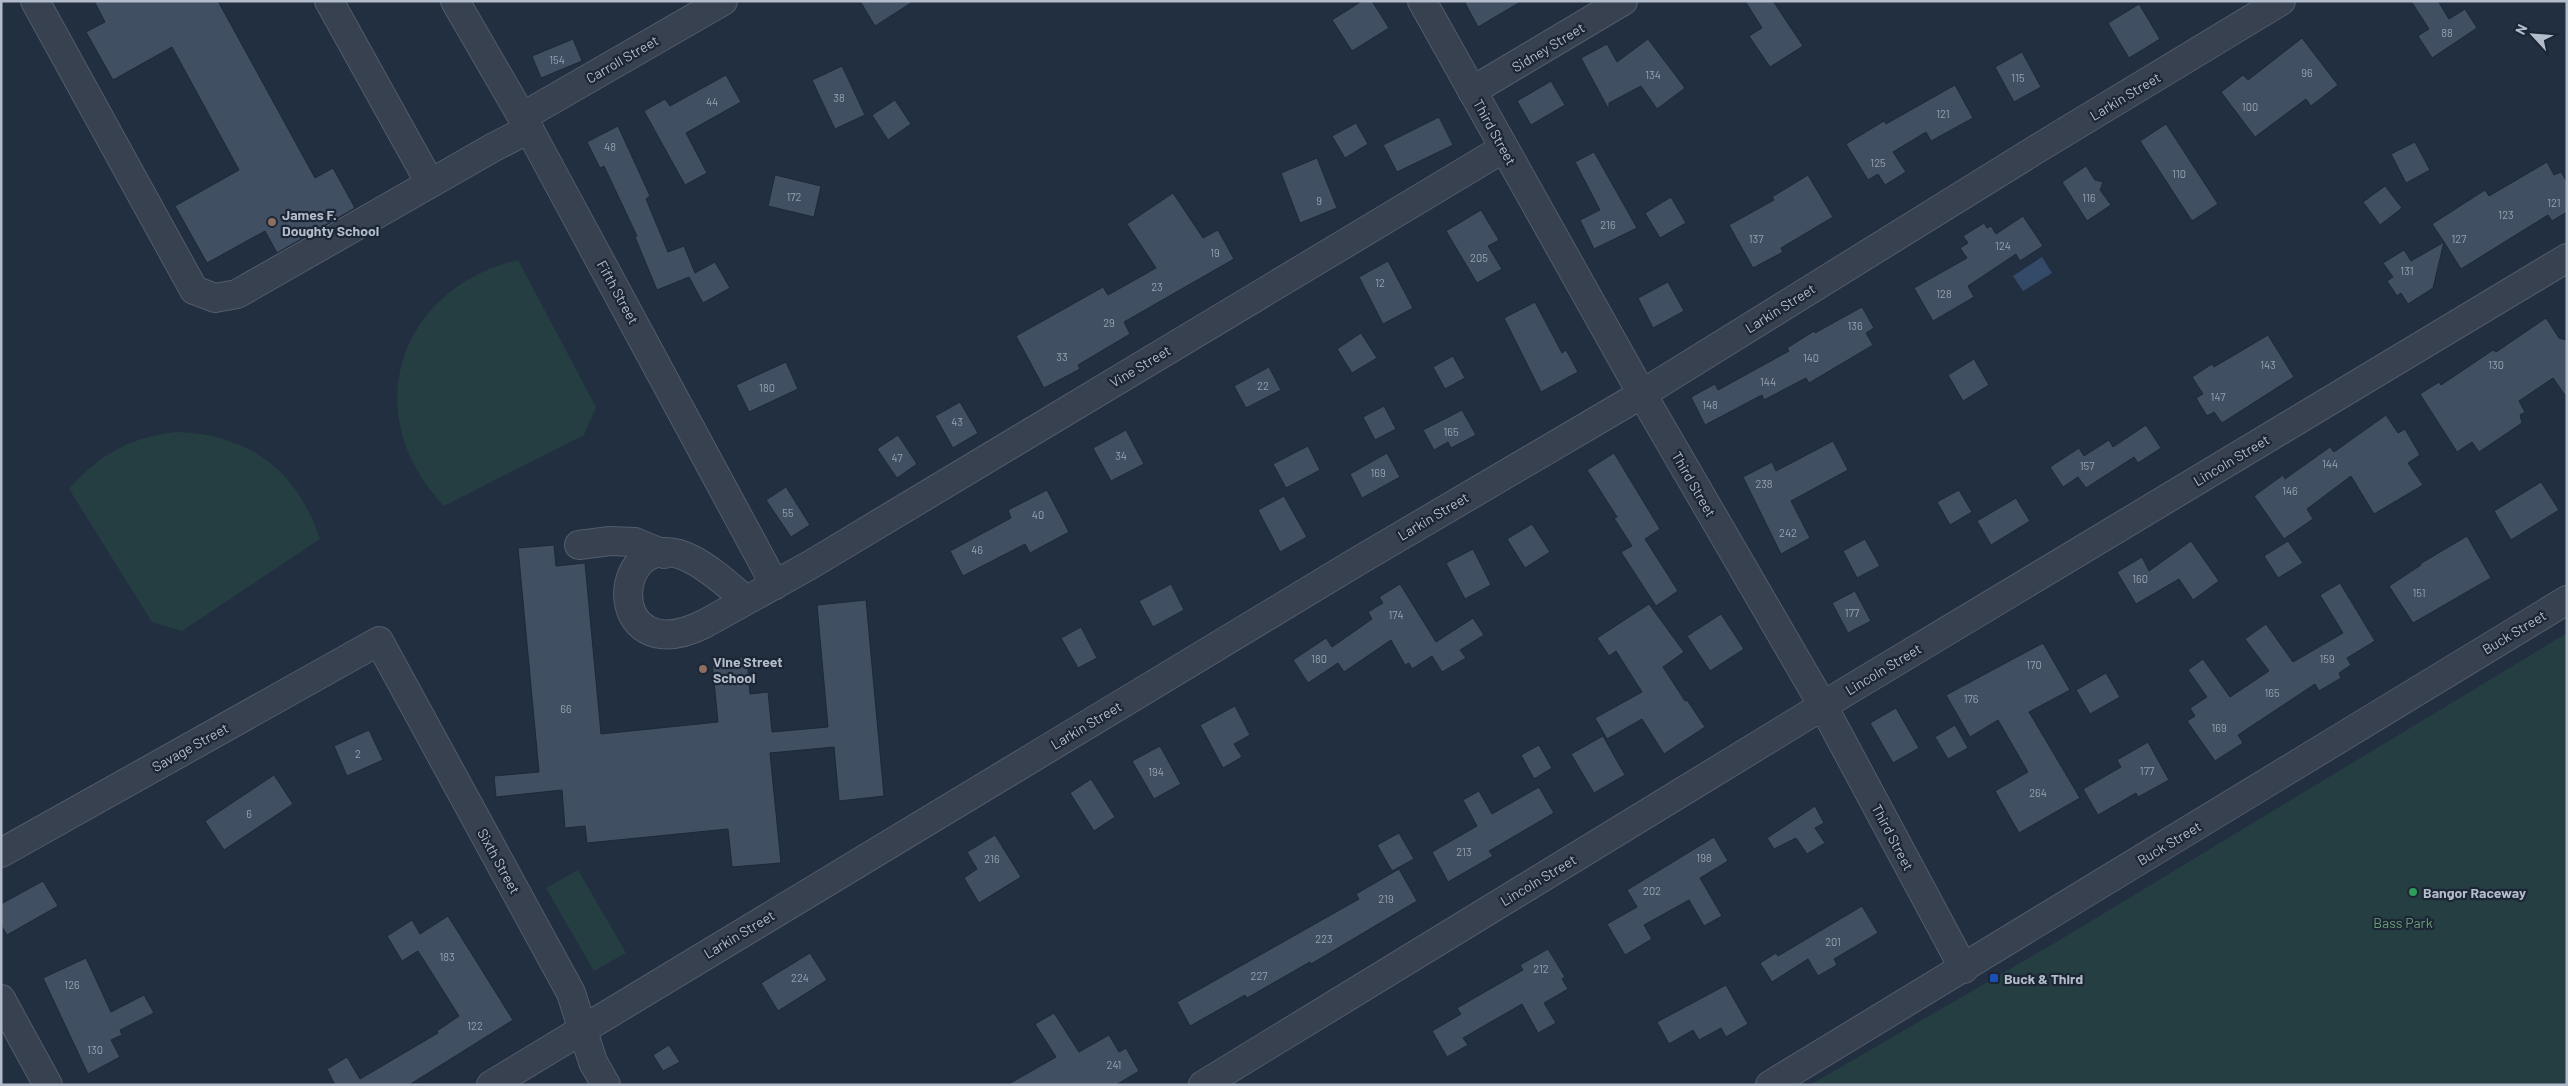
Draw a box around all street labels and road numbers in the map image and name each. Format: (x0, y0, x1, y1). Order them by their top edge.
street label: Sidney Street (1509, 19, 1587, 75)
street label: Carroll Street (583, 31, 661, 87)
street label: Larkin Street (2087, 68, 2163, 124)
street label: Third Street (1470, 96, 1520, 168)
street label: Fifth Street (594, 257, 642, 327)
street label: Larkin Street (1742, 280, 1818, 336)
street label: Vine Street (1107, 341, 1173, 391)
street label: Lincoln Street (2190, 431, 2272, 489)
street label: Third Street (1668, 448, 1720, 520)
street label: Larkin Street (1395, 488, 1471, 544)
street label: Buck Street (2479, 606, 2549, 658)
street label: Lincoln Street (1842, 640, 1924, 698)
street label: Larkin Street (1048, 697, 1124, 753)
street label: Savage Street (149, 719, 231, 775)
street label: Third Street (1868, 801, 1918, 873)
street label: Buck Street (2134, 817, 2204, 869)
street label: Sixth Street (474, 825, 524, 897)
street label: Lincoln Street (1497, 851, 1579, 909)
street label: Larkin Street (701, 906, 777, 962)

